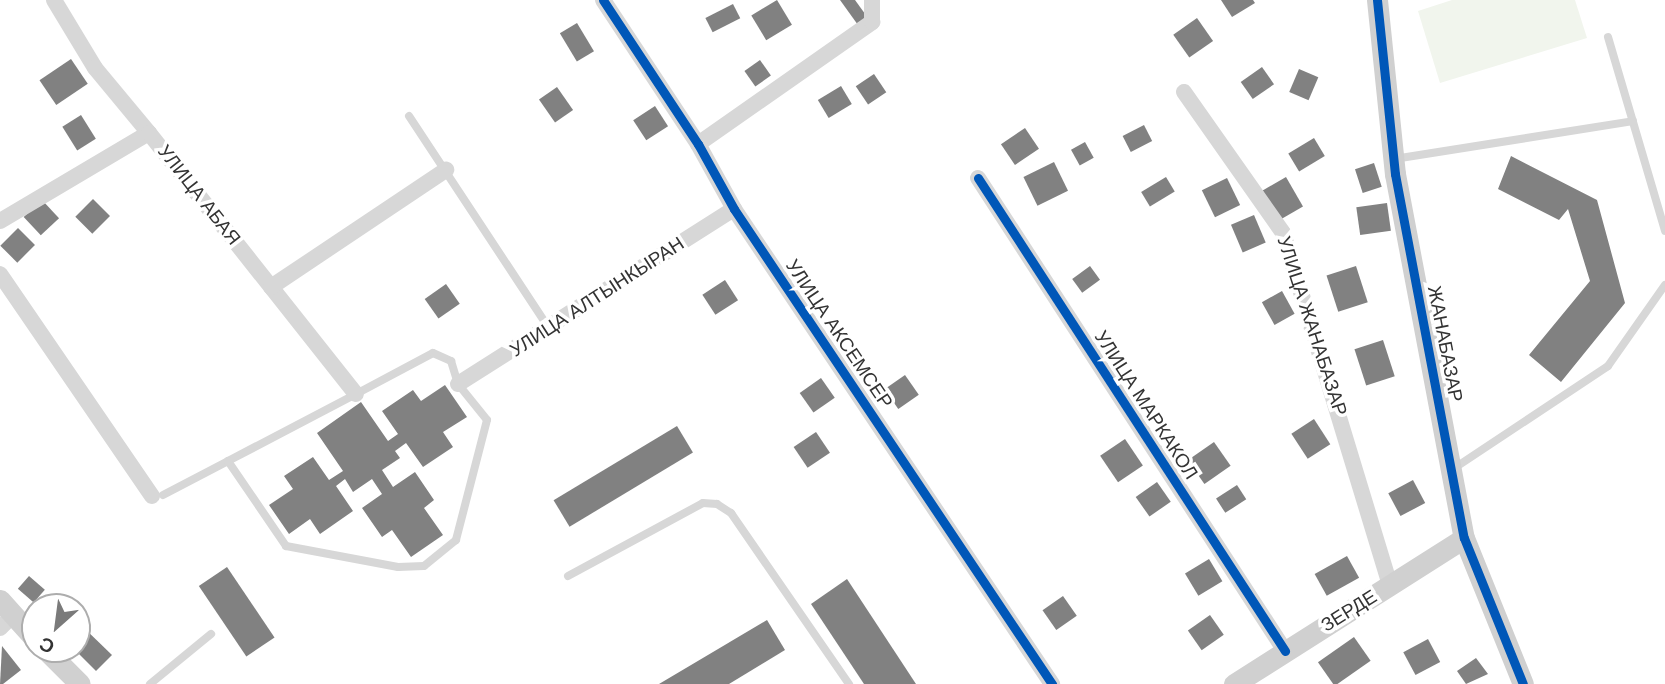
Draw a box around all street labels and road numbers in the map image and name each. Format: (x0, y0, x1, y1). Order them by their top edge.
street label: УЛИЦА АБАЯ (153, 140, 245, 250)
street label: УЛИЦА АЛТЫНКЫРАН (506, 232, 688, 362)
street label: УЛИЦА ЖАНАБАЗАР (1272, 233, 1352, 419)
street label: УЛИЦА АКСЕМСЕР (781, 255, 897, 413)
street label: ЖАНАБАЗАР (1423, 284, 1467, 404)
street label: УЛИЦА МАРКАКОЛ (1089, 327, 1203, 483)
street label: ЗЕРДЕ (1317, 585, 1381, 637)

